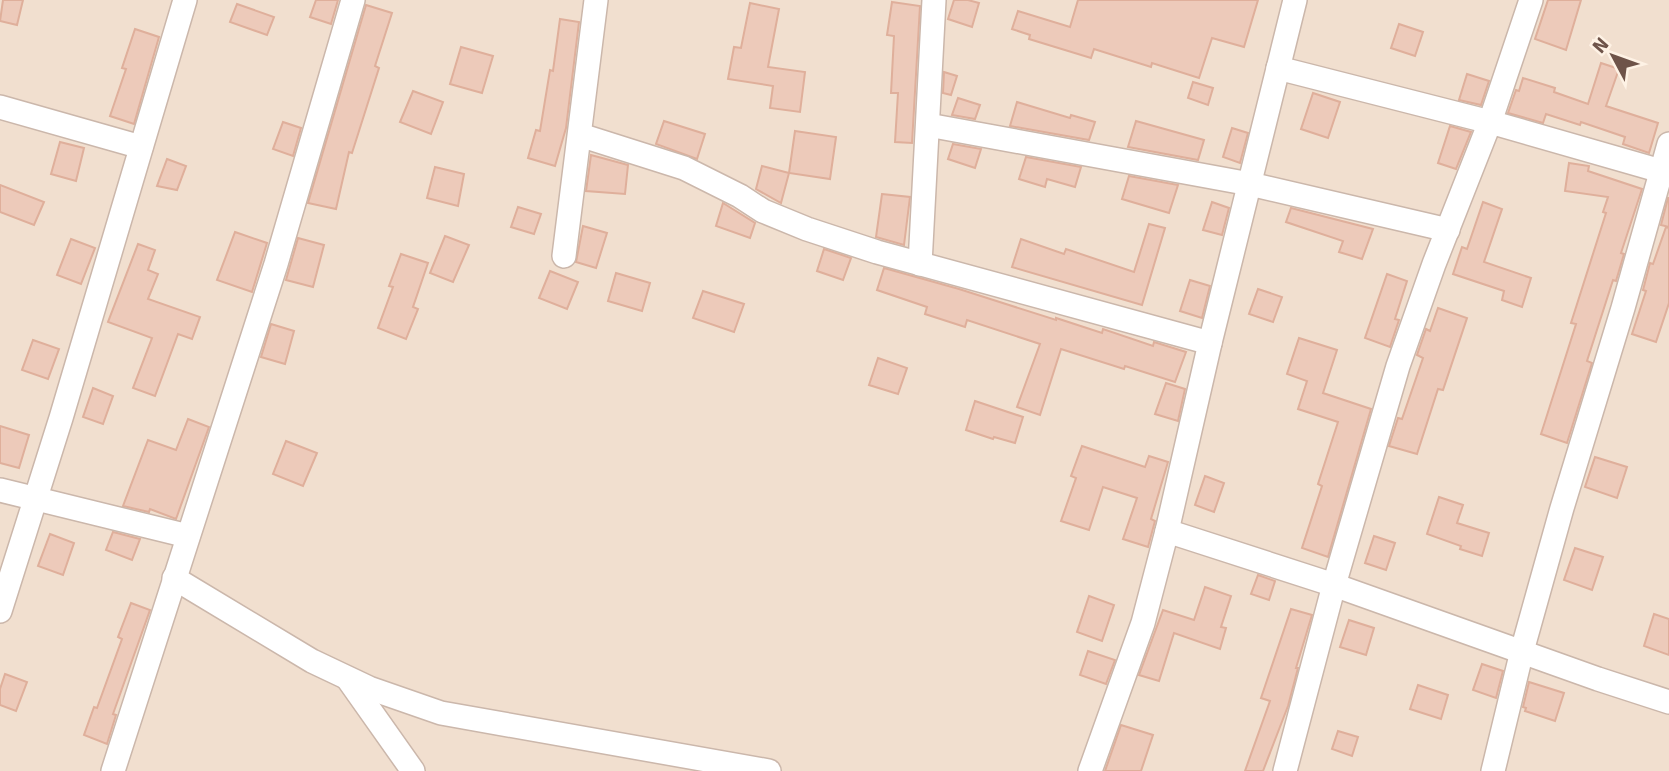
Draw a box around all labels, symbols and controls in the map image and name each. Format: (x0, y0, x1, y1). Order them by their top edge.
north arrow (1578, 21, 1648, 91)
text: N (1588, 33, 1614, 58)

